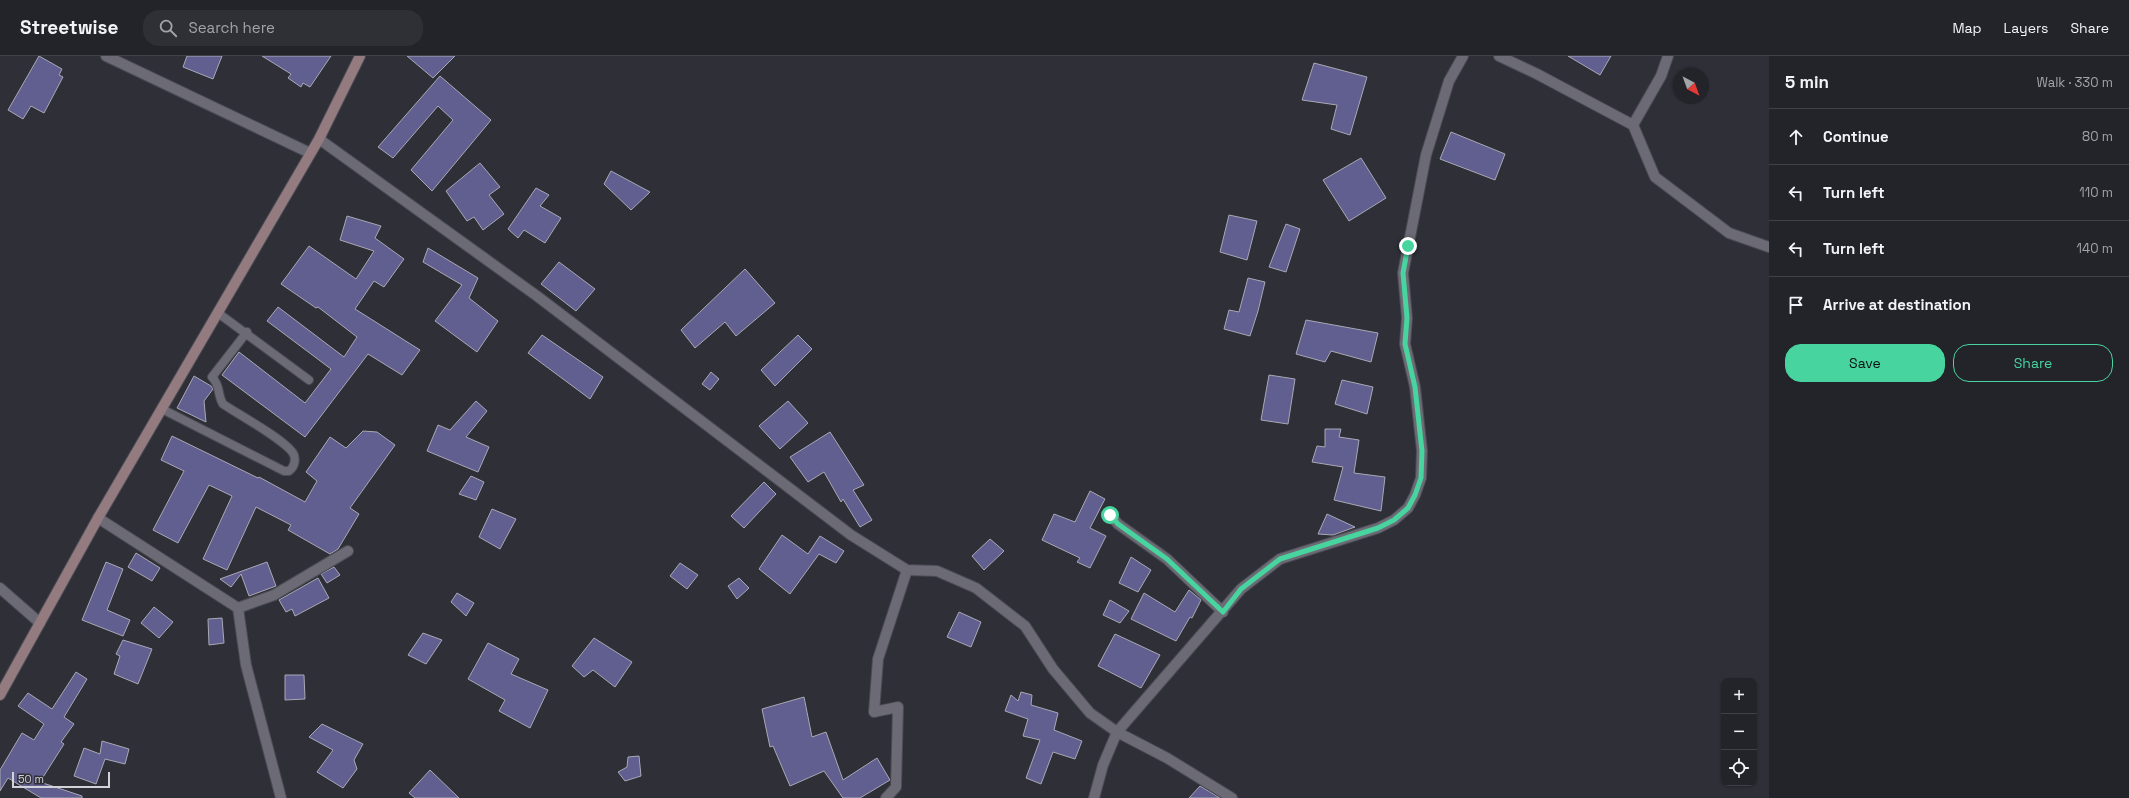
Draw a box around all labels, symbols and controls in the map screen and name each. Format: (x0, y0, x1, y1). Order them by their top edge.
search box (143, 10, 423, 46)
text: Streetwise (20, 15, 119, 40)
icon: search (157, 17, 179, 39)
text: Search here (189, 18, 275, 37)
text: Map (1952, 19, 1982, 37)
text: Layers (2004, 19, 2048, 37)
text: Share (2070, 19, 2109, 37)
north arrow (1673, 68, 1709, 104)
text: 5 min (1785, 71, 1829, 93)
text: Walk · 330 m (2036, 74, 2113, 91)
icon: ahead (1785, 126, 1807, 148)
text: Continue (1823, 127, 1889, 146)
text: 80 m (2082, 128, 2113, 145)
icon: left (1785, 182, 1807, 204)
text: Turn left (1823, 183, 1885, 202)
text: 110 m (2079, 184, 2113, 201)
route end (1399, 237, 1417, 255)
icon: left (1785, 238, 1807, 260)
text: Turn left (1823, 239, 1885, 258)
text: 140 m (2077, 240, 2113, 257)
icon: arrive (1785, 294, 1807, 316)
text: Arrive at destination (1823, 295, 1971, 314)
button: Save (1785, 344, 1945, 382)
button: Share (1953, 344, 2113, 382)
route start (1101, 506, 1119, 524)
map controls (1721, 678, 1757, 786)
button: + (1721, 678, 1757, 714)
button: − (1721, 714, 1757, 750)
button: locate (1721, 750, 1757, 786)
scale bar (12, 770, 110, 789)
text: 50 m (18, 772, 44, 786)

